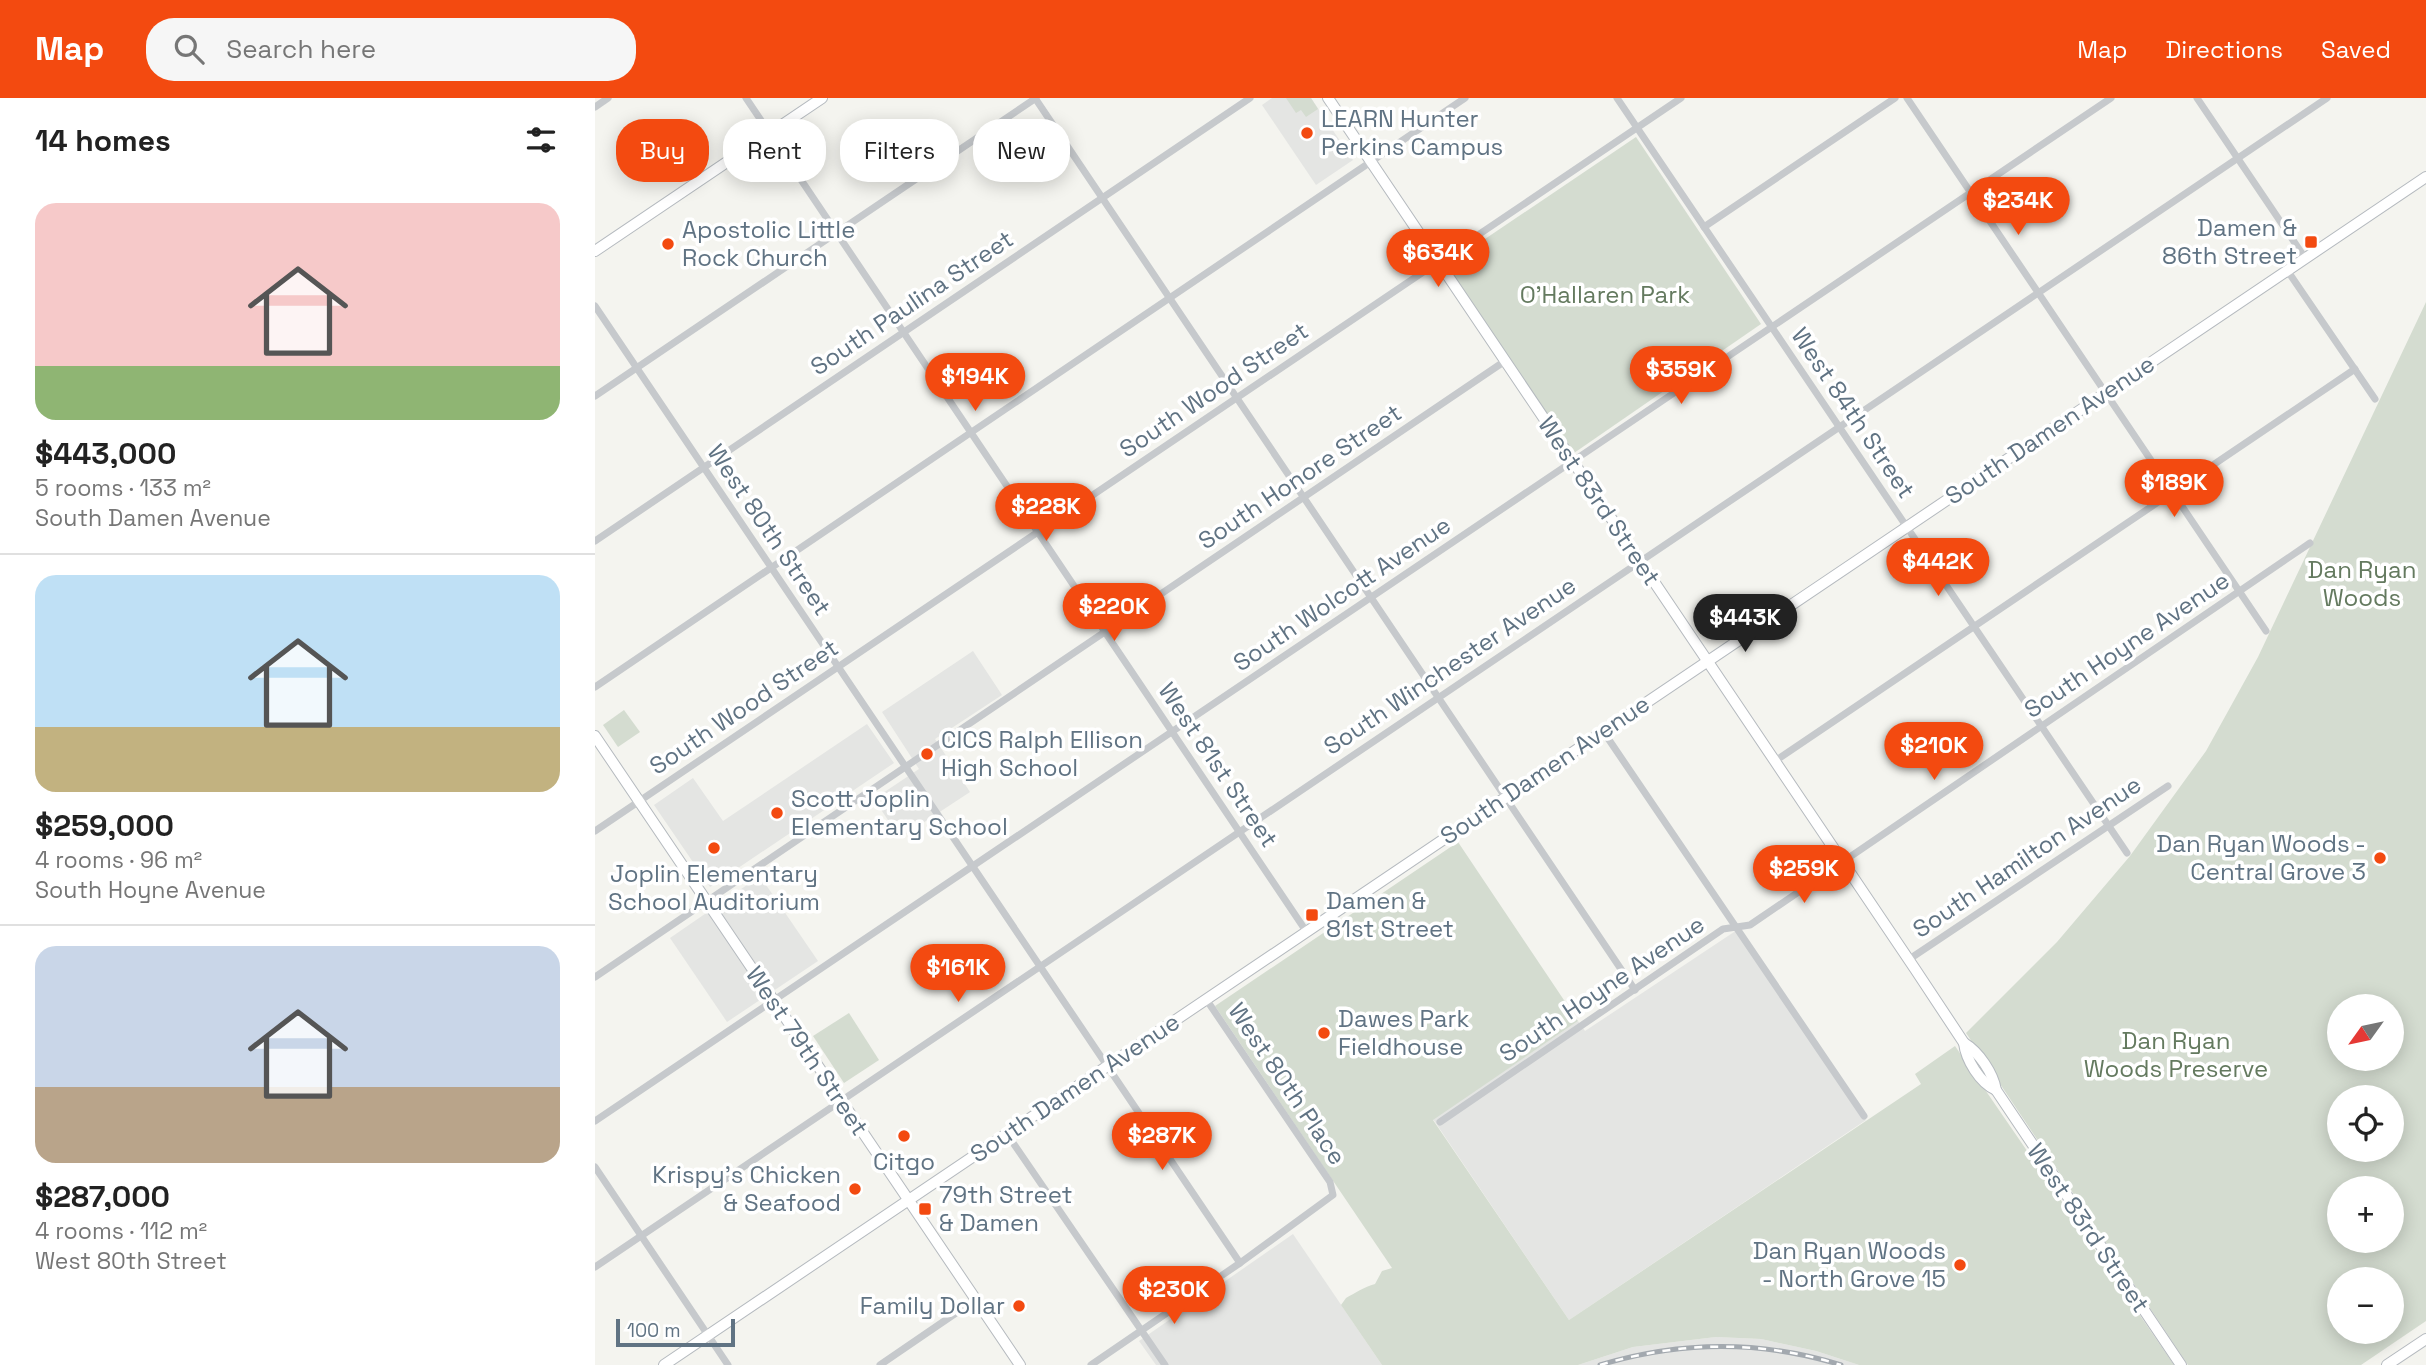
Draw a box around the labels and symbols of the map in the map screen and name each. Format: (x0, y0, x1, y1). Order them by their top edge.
place label: LEARN Hunter Perkins Campus (1321, 103, 1503, 162)
marker: LEARN Hunter Perkins Campus (1299, 125, 1315, 141)
pin: $234K (1969, 178, 2067, 237)
place label: Damen & 86th Street (2162, 212, 2297, 271)
place label: Apostolic Little Rock Church (682, 214, 855, 273)
street label: South Paulina Street (804, 223, 1019, 382)
pin: $634K (1389, 230, 1487, 289)
marker: Damen & 86th Street (2303, 234, 2319, 250)
marker: Apostolic Little Rock Church (660, 236, 676, 252)
park label: O'Hallaren Park (1520, 279, 1690, 310)
street label: South Wood Street (1113, 315, 1314, 464)
street label: West 84th Street (1785, 321, 1922, 504)
pin: $359K (1632, 346, 1730, 406)
street label: South Damen Avenue (1939, 348, 2160, 511)
pin: $194K (926, 354, 1024, 413)
street label: South Honore Street (1192, 397, 1407, 556)
street label: West 83rd Street (1531, 410, 1667, 591)
street label: West 80th Street (701, 438, 838, 621)
pin: $189K (2125, 460, 2223, 519)
pin: $228K (997, 484, 1095, 543)
street label: South Wolcott Avenue (1227, 509, 1456, 678)
pin: $442K (1889, 538, 1987, 598)
park label: Dan Ryan Woods (2308, 554, 2416, 613)
street label: South Hoyne Avenue (2018, 564, 2235, 725)
street label: South Winchester Avenue (1318, 570, 1582, 762)
pin: $220K (1065, 584, 1163, 643)
pin: $443K (1696, 594, 1794, 654)
street label: South Wood Street (643, 632, 844, 781)
street label: West 81st Street (1152, 676, 1285, 853)
street label: South Damen Avenue (1434, 688, 1655, 851)
pin: $210K (1885, 722, 1983, 782)
place label: CICS Ralph Ellison High School (941, 724, 1143, 783)
marker: CICS Ralph Ellison High School (919, 746, 935, 762)
street label: South Hamilton Avenue (1907, 769, 2147, 945)
place label: Scott Joplin Elementary School (791, 783, 1008, 842)
marker: Scott Joplin Elementary School (769, 805, 785, 821)
place label: Dan Ryan Woods - Central Grove 3 (2156, 828, 2366, 887)
marker: Joplin Elementary School Auditorium (706, 840, 722, 856)
pin: $259K (1755, 846, 1853, 905)
marker: Dan Ryan Woods - Central Grove 3 (2372, 850, 2388, 866)
place label: Joplin Elementary School Auditorium (608, 858, 820, 917)
place label: Damen & 81st Street (1326, 885, 1454, 944)
marker: Damen & 81st Street (1304, 907, 1320, 923)
street label: South Hoyne Avenue (1493, 908, 1710, 1069)
pin: $161K (909, 944, 1007, 1004)
street label: West 79th Street (739, 960, 876, 1141)
north arrow (2327, 994, 2405, 1071)
street label: West 80th Place (1222, 997, 1353, 1171)
place label: Dawes Park Fieldhouse (1338, 1003, 1469, 1062)
street label: South Damen Avenue (964, 1006, 1185, 1169)
marker: Dawes Park Fieldhouse (1316, 1025, 1332, 1041)
park label: Dan Ryan Woods Preserve (2084, 1025, 2268, 1084)
pin: $287K (1113, 1112, 1211, 1172)
marker: Citgo (896, 1128, 912, 1144)
street label: West 83rd Street (2020, 1137, 2156, 1318)
place label: Citgo (873, 1146, 935, 1177)
place label: Krispy's Chicken & Seafood (652, 1159, 841, 1218)
place label: 79th Street & Damen (939, 1179, 1072, 1238)
marker: Krispy's Chicken & Seafood (847, 1181, 863, 1197)
marker: 79th Street & Damen (917, 1201, 933, 1217)
place label: Dan Ryan Woods - North Grove 15 (1753, 1235, 1946, 1294)
marker: Dan Ryan Woods - North Grove 15 (1952, 1257, 1968, 1273)
pin: $230K (1125, 1266, 1223, 1326)
place label: Family Dollar (860, 1290, 1005, 1321)
marker: Family Dollar (1011, 1298, 1027, 1314)
scale bar (616, 1316, 735, 1348)

